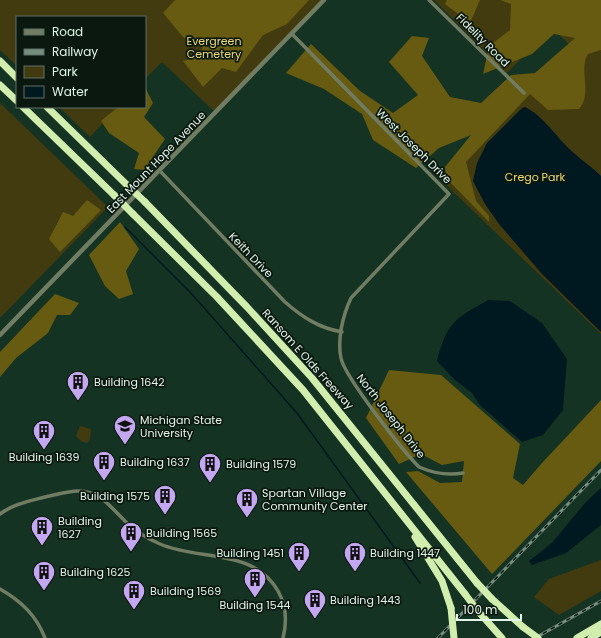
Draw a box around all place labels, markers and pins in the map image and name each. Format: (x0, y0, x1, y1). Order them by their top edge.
building icon: Building 1642 (65, 369, 91, 402)
place label: Building 1642 (94, 374, 165, 390)
place label: Michigan State University (140, 412, 222, 441)
school or university icon: Michigan State University (112, 413, 138, 446)
building icon: Building 1639 (31, 418, 57, 451)
place label: Building 1639 (9, 449, 79, 465)
building icon: Building 1637 (91, 449, 117, 482)
building icon: Building 1579 (197, 451, 223, 484)
place label: Building 1637 (120, 454, 190, 470)
place label: Building 1579 (226, 456, 296, 472)
building icon: Building 1575 (152, 483, 178, 516)
place label: Spartan Village Community Center (262, 485, 367, 514)
building icon: Spartan Village Community Center (234, 486, 260, 519)
place label: Building 1575 (80, 488, 150, 504)
place label: Building 1627 (58, 513, 102, 542)
building icon: Building 1627 (29, 514, 55, 547)
building icon: Building 1565 (118, 520, 144, 553)
place label: Building 1565 (146, 525, 217, 541)
building icon: Building 1451 (286, 540, 312, 573)
building icon: Building 1447 (342, 540, 368, 573)
place label: Building 1451 (216, 545, 284, 561)
place label: Building 1447 (370, 545, 440, 561)
building icon: Building 1625 (31, 559, 57, 592)
place label: Building 1625 (60, 564, 131, 580)
building icon: Building 1544 (242, 566, 268, 599)
building icon: Building 1569 (121, 578, 147, 611)
place label: Building 1569 (150, 583, 221, 599)
building icon: Building 1443 (302, 587, 328, 620)
place label: Building 1443 (330, 592, 401, 608)
place label: Building 1544 (219, 597, 291, 613)

